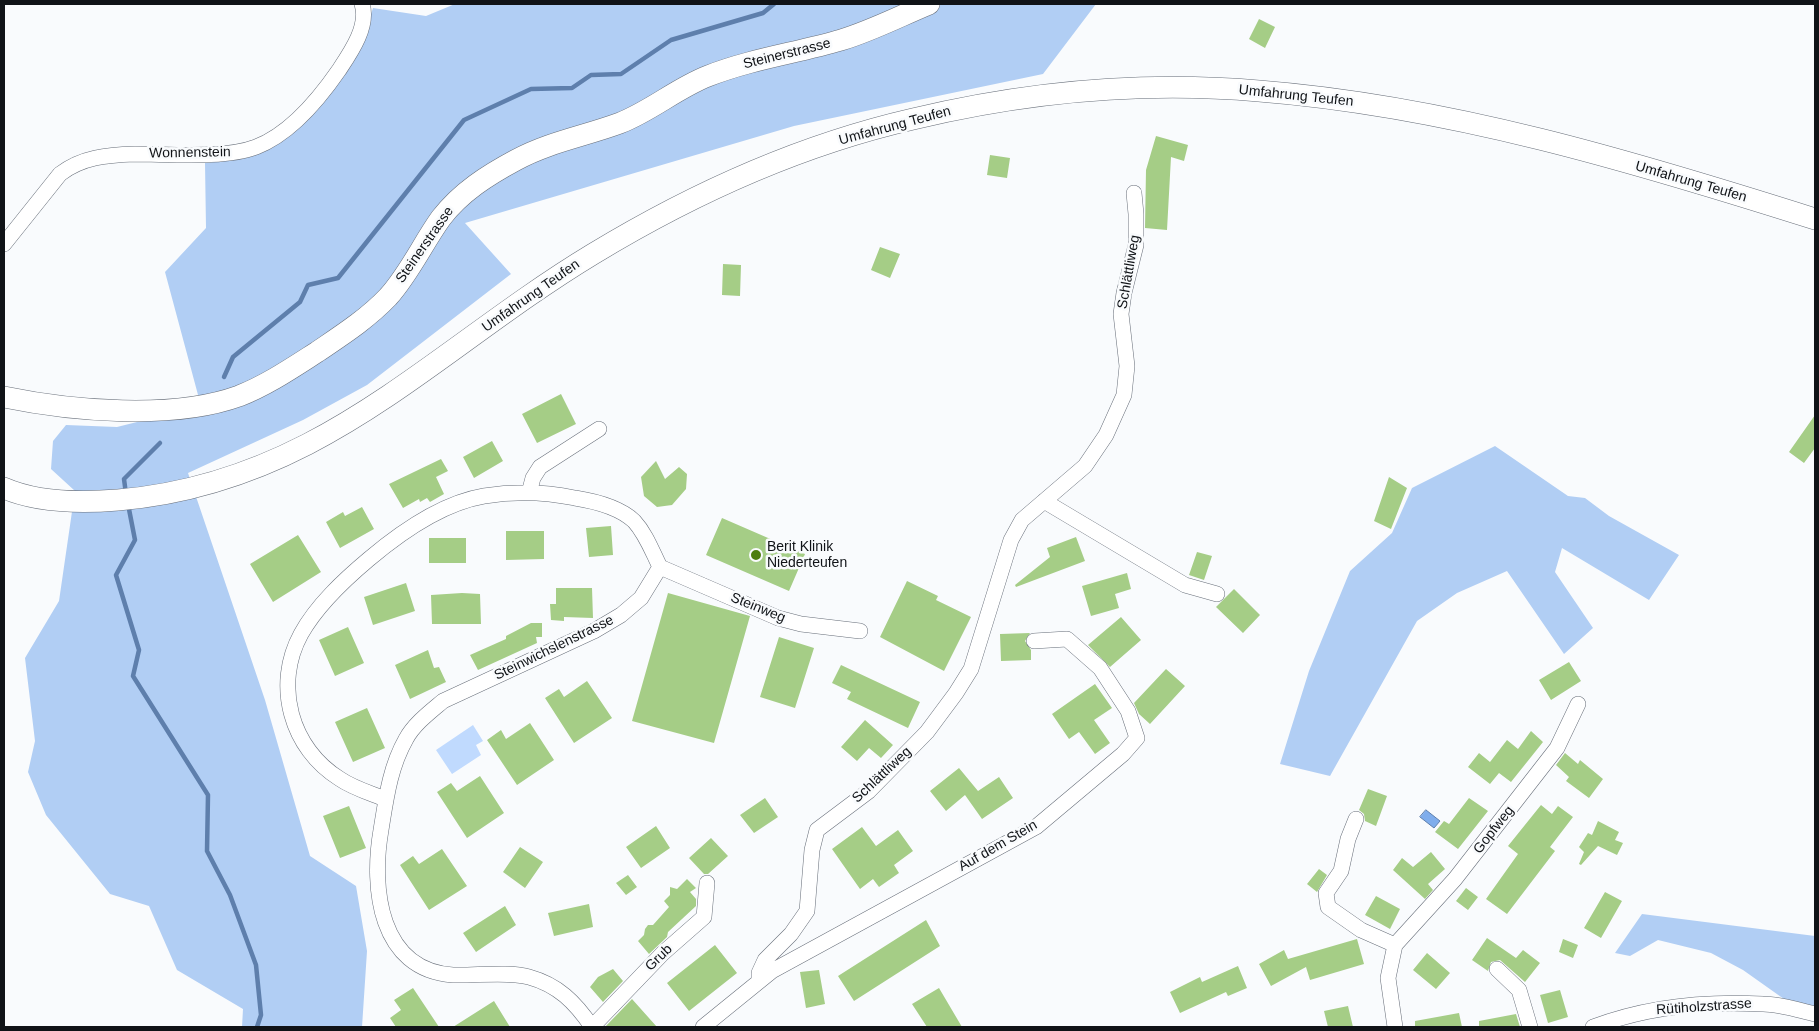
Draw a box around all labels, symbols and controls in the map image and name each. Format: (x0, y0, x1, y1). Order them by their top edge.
street label: Steinerstrasse (742, 35, 832, 73)
street label: Umfahrung Teufen (1238, 82, 1354, 110)
street label: Umfahrung Teufen (837, 103, 953, 149)
street label: Wonnenstein (149, 144, 231, 162)
street label: Umfahrung Teufen (1633, 158, 1749, 206)
street label: Steinerstrasse (392, 204, 458, 286)
street label: Schlättliweg (1114, 234, 1144, 310)
street label: Umfahrung Teufen (479, 256, 583, 336)
place label: Berit Klinik Niederteufen (767, 539, 847, 572)
marker: Berit Klinik Niederteufen (749, 548, 763, 562)
street label: Steinweg (728, 589, 788, 627)
street label: Steinwichslenstrasse (492, 612, 616, 684)
street label: Schlättliweg (849, 743, 915, 807)
street label: Gopfweg (1470, 803, 1518, 857)
street label: Auf dem Stein (956, 817, 1040, 875)
street label: Grub (642, 941, 676, 975)
street label: Rütiholzstrasse (1656, 995, 1752, 1019)

